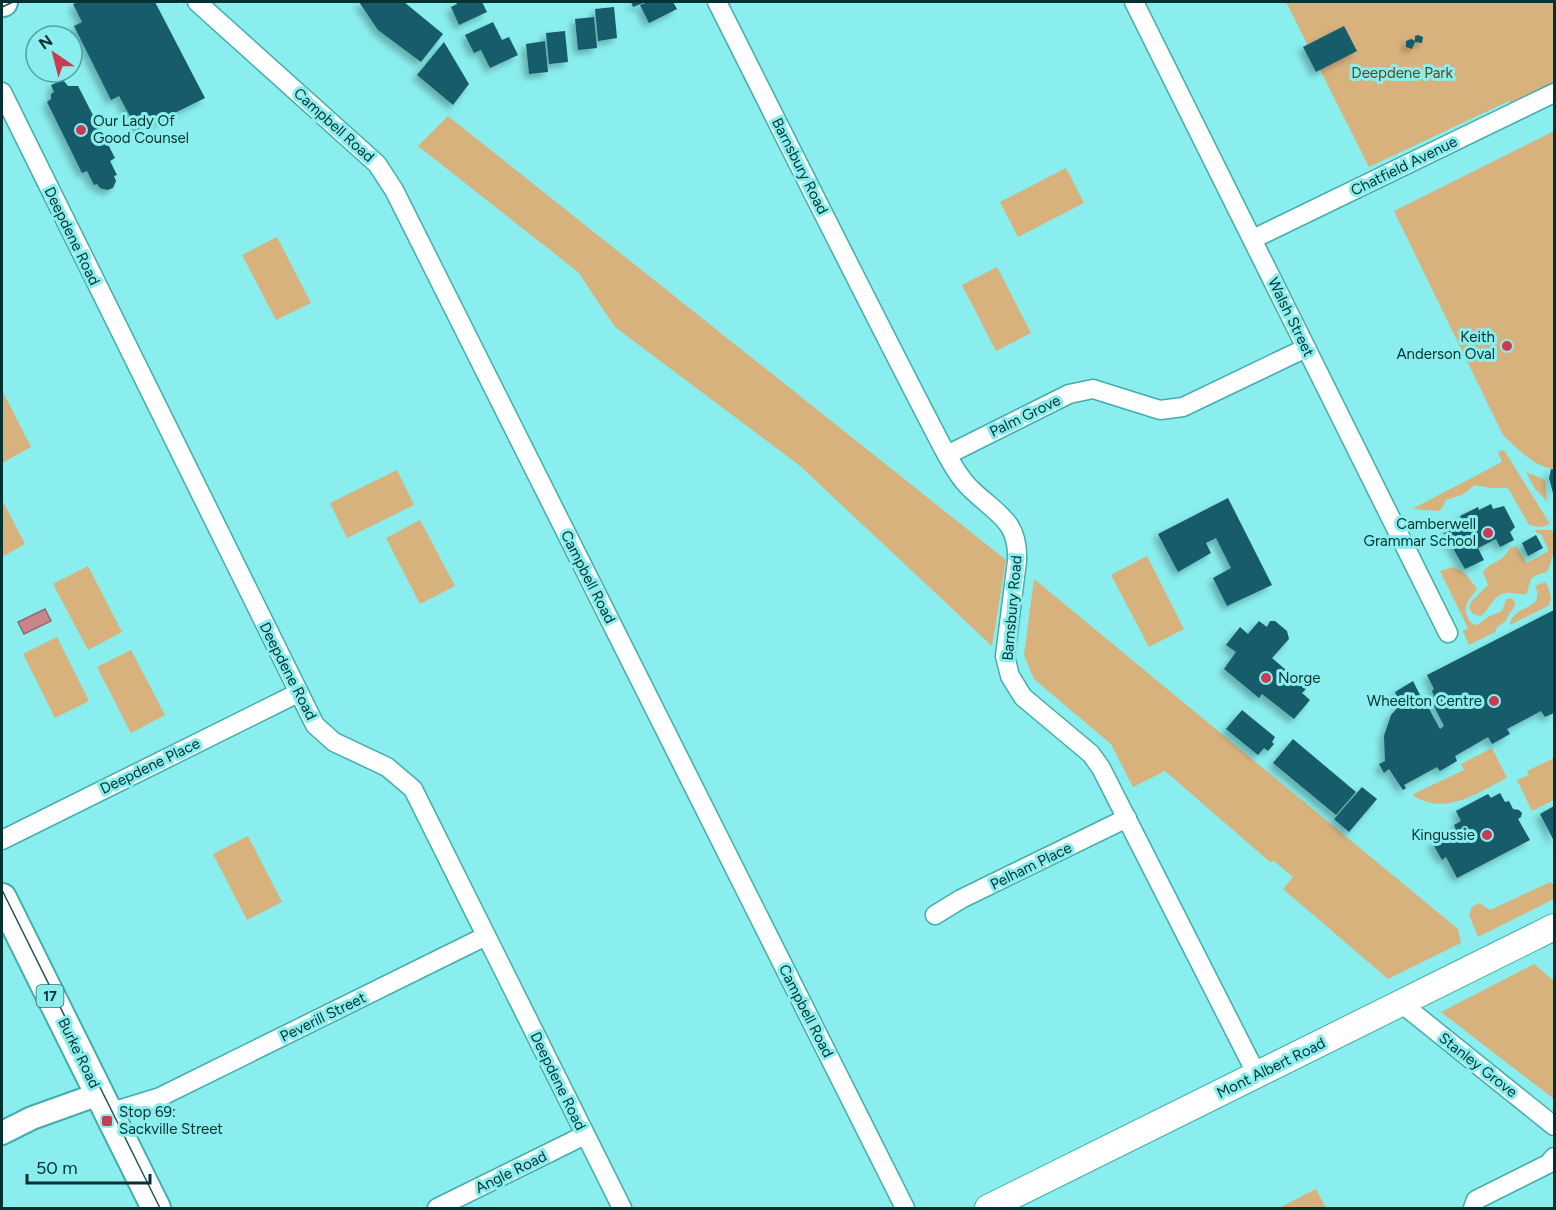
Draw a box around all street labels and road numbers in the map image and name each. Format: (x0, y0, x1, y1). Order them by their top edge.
street label: Campbell Road (290, 84, 378, 166)
street label: Barnsbury Road (768, 115, 832, 217)
street label: Chatfield Avenue (1348, 132, 1460, 200)
street label: Deepdene Road (40, 184, 104, 288)
street label: Walsh Street (1264, 274, 1318, 360)
street label: Palm Grove (987, 391, 1063, 441)
street label: Campbell Road (557, 528, 619, 626)
street label: Barnsbury Road (998, 555, 1026, 661)
street label: Deepdene Road (256, 619, 320, 723)
street label: Deepdene Place (97, 734, 203, 798)
street label: Pelham Place (987, 839, 1075, 893)
street label: Campbell Road (775, 962, 837, 1060)
road number: 17 (36, 985, 64, 1007)
street label: Peverill Street (277, 988, 369, 1046)
street label: Burke Road (54, 1015, 104, 1091)
street label: Deepdene Road (526, 1029, 590, 1133)
street label: Stanley Grove (1435, 1029, 1521, 1101)
street label: Mont Albert Road (1214, 1034, 1328, 1102)
street label: Angle Road (472, 1147, 550, 1197)

